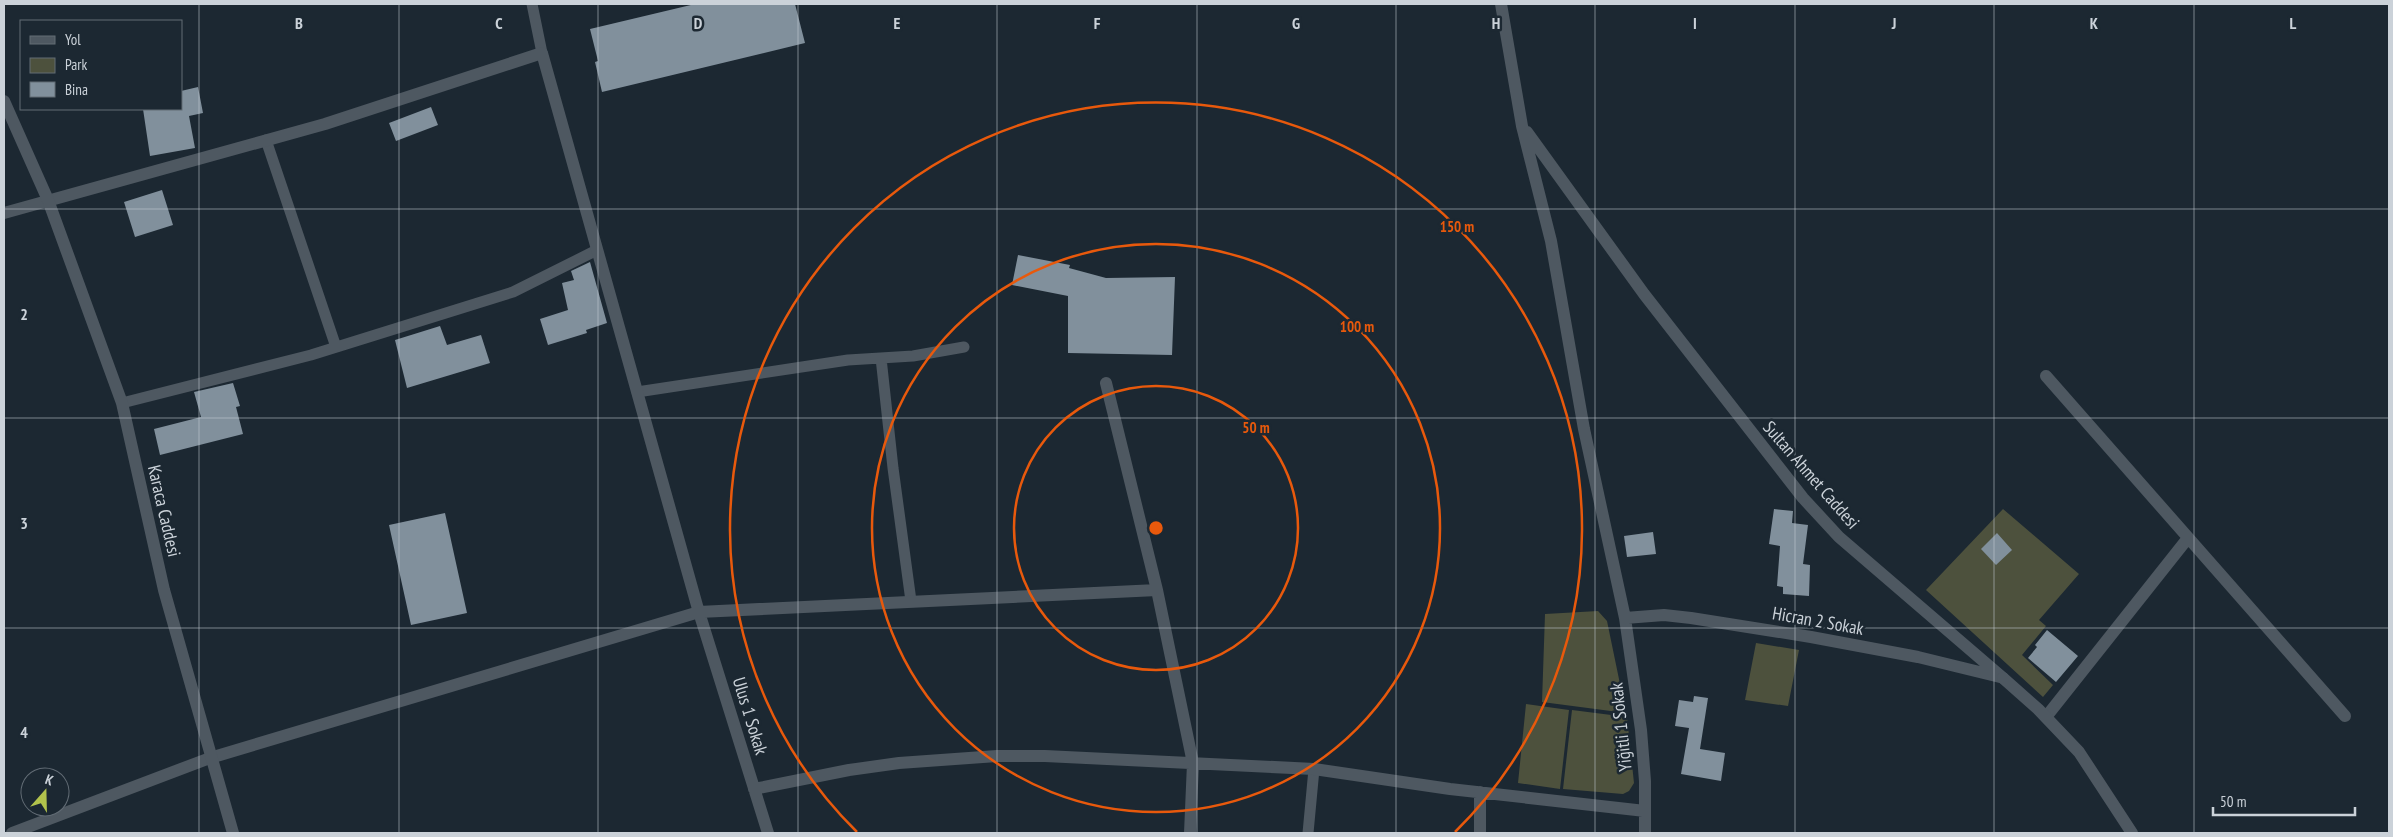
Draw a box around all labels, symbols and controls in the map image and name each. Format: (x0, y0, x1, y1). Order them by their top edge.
text: B (295, 13, 303, 33)
text: C (495, 13, 503, 33)
text: D (694, 13, 703, 33)
text: E (894, 13, 901, 33)
text: F (1094, 13, 1101, 33)
text: G (1292, 13, 1300, 33)
text: H (1492, 13, 1500, 33)
text: I (1693, 13, 1697, 33)
text: J (1891, 13, 1896, 33)
text: K (2090, 13, 2099, 33)
text: L (2290, 13, 2297, 33)
legend (20, 20, 182, 110)
text: Yol (65, 30, 81, 49)
text: Park (65, 55, 87, 74)
text: Bina (65, 80, 88, 99)
text: 150 m (1440, 217, 1474, 236)
text: 2 (20, 304, 28, 324)
text: 100 m (1340, 317, 1374, 336)
street label: Sultan Ahmet Caddesi (1758, 416, 1865, 533)
text: 50 m (1242, 418, 1270, 437)
street label: Karaca Caddesi (143, 463, 186, 559)
text: 3 (20, 513, 28, 533)
centre of rings (1147, 519, 1165, 537)
street label: Hicran 2 Sokak (1771, 601, 1866, 640)
street label: Ulus 1 Sokak (728, 674, 773, 757)
street label: Yiğitli 1 Sokak (1604, 681, 1637, 773)
text: 4 (20, 722, 28, 742)
north arrow (20, 767, 70, 817)
text: K (43, 770, 57, 790)
scale bar (2213, 784, 2356, 816)
text: 50 m (2220, 792, 2246, 811)

